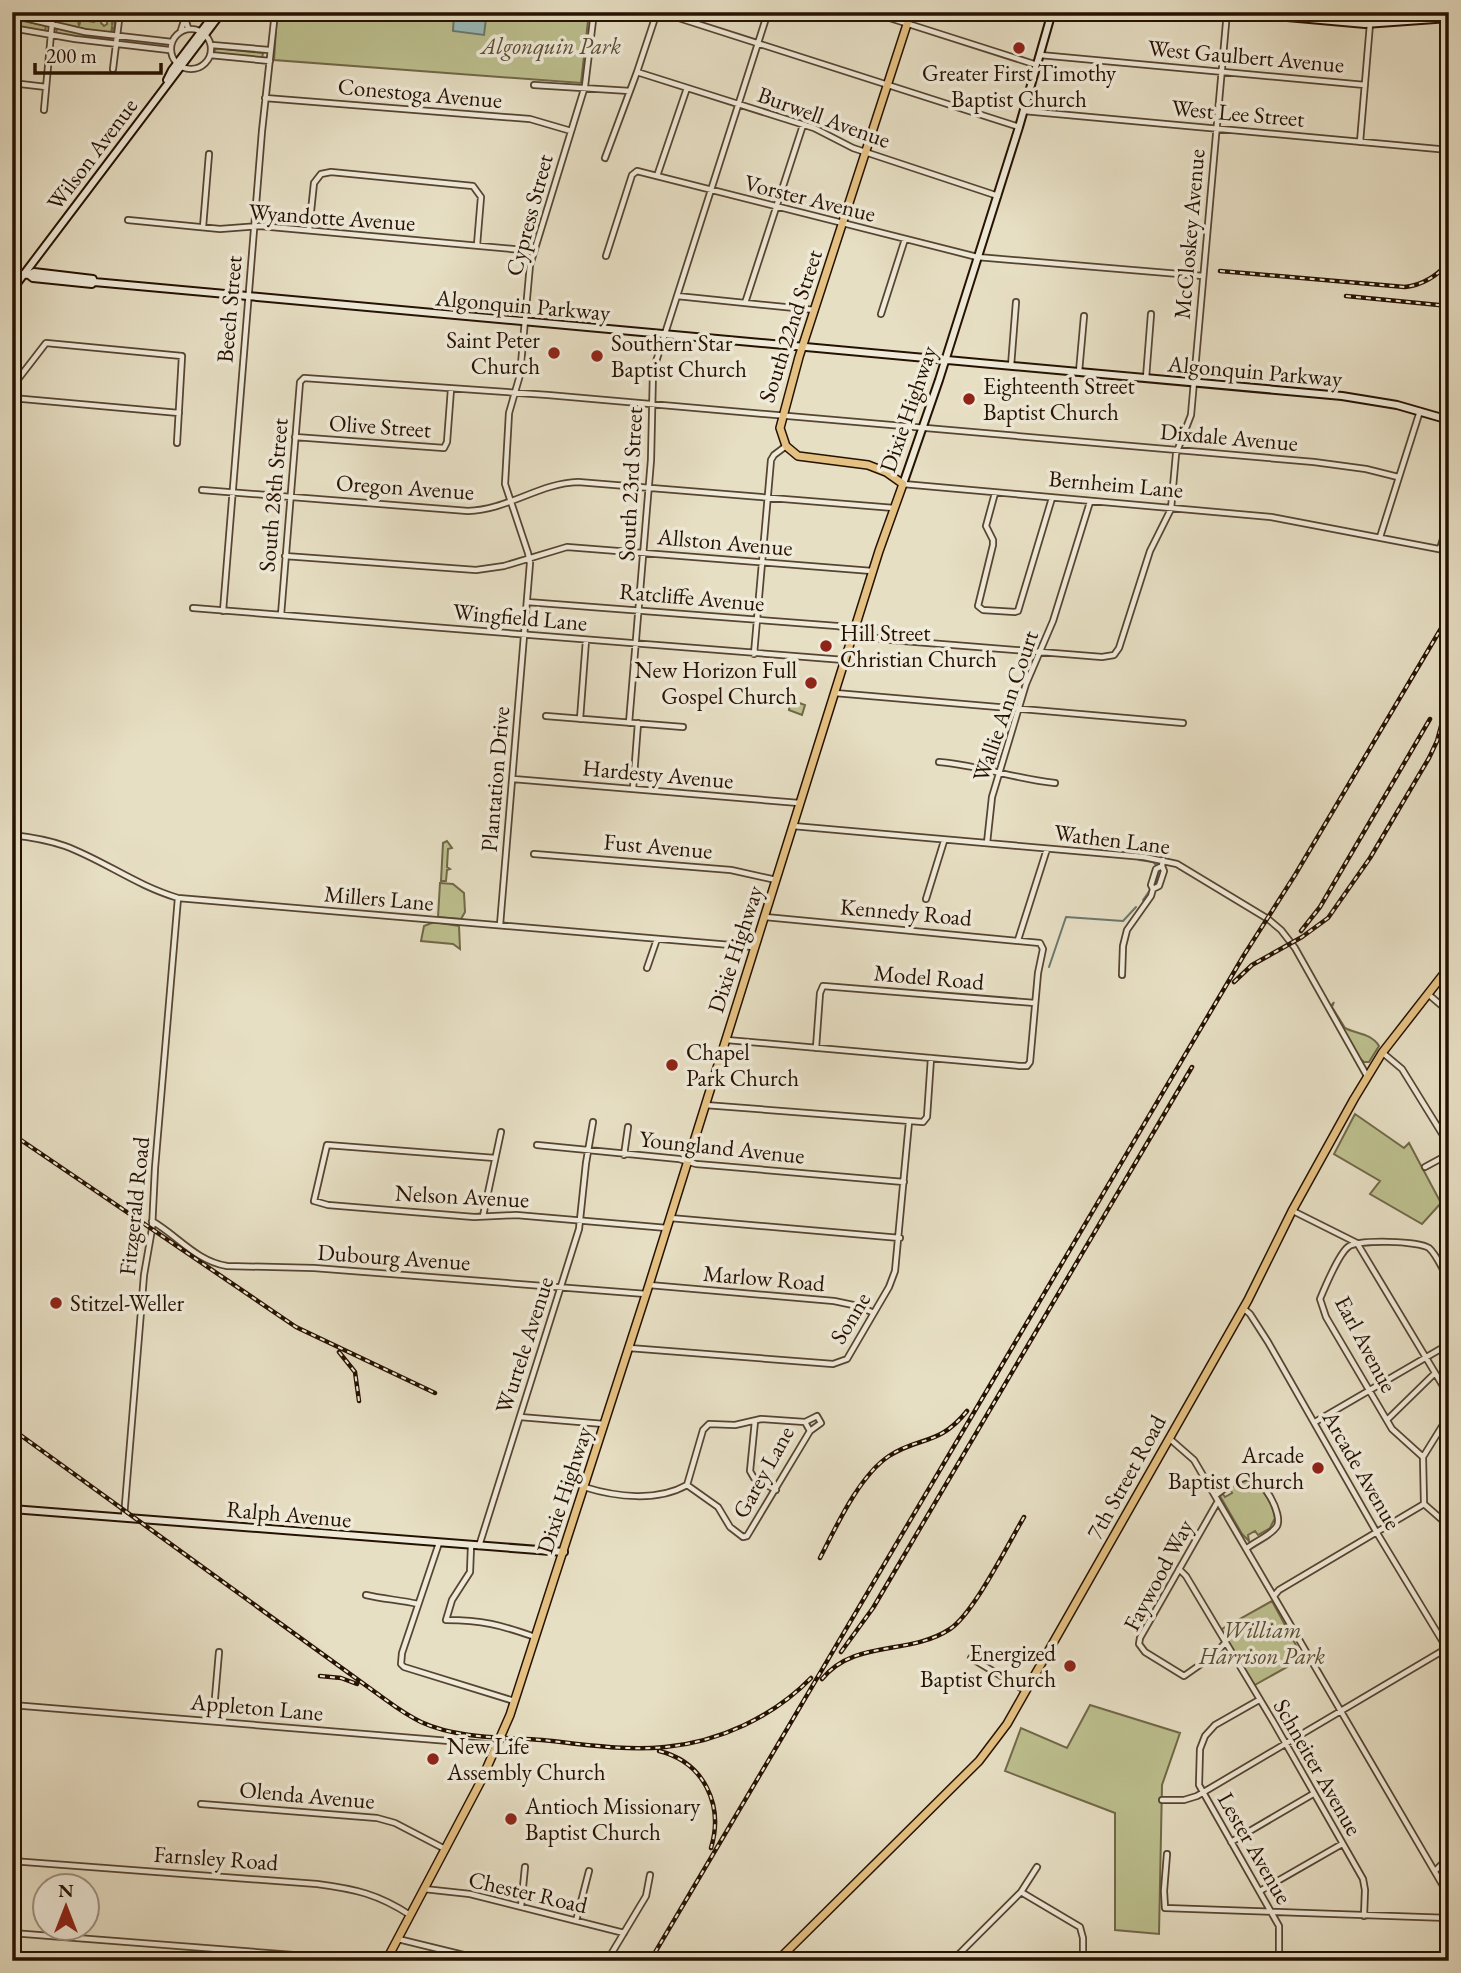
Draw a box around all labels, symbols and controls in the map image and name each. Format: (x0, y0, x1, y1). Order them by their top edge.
park label: Algonquin Park (479, 31, 621, 62)
scale bar (35, 32, 161, 76)
street label: West Gaulbert Avenue (1147, 32, 1345, 80)
marker: Greater First Timothy Baptist Church (1011, 40, 1027, 56)
text: 200 m (46, 42, 97, 69)
place label: Greater First Timothy Baptist Church (922, 58, 1117, 114)
street label: Conestoga Avenue (337, 71, 503, 115)
street label: Burwell Avenue (754, 79, 895, 155)
street label: Wilson Avenue (40, 92, 144, 216)
street label: West Lee Street (1170, 92, 1306, 134)
street label: McCloskey Avenue (1167, 148, 1211, 320)
street label: Cypress Street (498, 150, 560, 279)
street label: Vorster Avenue (741, 167, 879, 229)
street label: Wyandotte Avenue (248, 196, 416, 238)
street label: South 22nd Street (751, 245, 829, 406)
street label: Beech Street (209, 253, 249, 364)
street label: Algonquin Parkway (433, 282, 612, 328)
place label: Saint Peter Church (446, 325, 540, 381)
place label: Southern Star Baptist Church (611, 328, 747, 384)
street label: Dixie Highway (872, 341, 944, 476)
marker: Saint Peter Church (546, 345, 562, 361)
marker: Southern Star Baptist Church (589, 348, 605, 364)
street label: Algonquin Parkway (1165, 348, 1344, 394)
place label: Eighteenth Street Baptist Church (983, 371, 1136, 427)
marker: Eighteenth Street Baptist Church (961, 391, 977, 407)
street label: South 23rd Street (611, 405, 649, 562)
street label: Olive Street (328, 407, 433, 445)
street label: South 28th Street (251, 416, 295, 573)
street label: Dixdale Avenue (1159, 416, 1299, 458)
street label: Bernheim Lane (1047, 463, 1185, 505)
street label: Oregon Avenue (335, 467, 475, 507)
street label: Allston Avenue (655, 521, 794, 563)
street label: Ratcliffe Avenue (618, 576, 766, 618)
street label: Wingfield Lane (452, 596, 588, 638)
place label: Hill Street Christian Church (840, 618, 997, 674)
street label: Wallie Ann Court (965, 626, 1045, 785)
marker: Hill Street Christian Church (818, 638, 834, 654)
place label: New Horizon Full Gospel Church (634, 655, 797, 711)
marker: New Horizon Full Gospel Church (803, 675, 819, 691)
street label: Plantation Drive (474, 705, 516, 853)
street label: Hardesty Avenue (581, 752, 735, 796)
street label: Wathen Lane (1052, 817, 1172, 861)
street label: Fust Avenue (602, 826, 714, 866)
street label: Millers Lane (323, 878, 435, 918)
street label: Dixie Highway (700, 881, 770, 1016)
street label: Kennedy Road (839, 891, 973, 933)
street label: Model Road (873, 957, 986, 997)
place label: Chapel Park Church (686, 1037, 799, 1093)
marker: Chapel Park Church (664, 1057, 680, 1073)
street label: Youngland Avenue (638, 1123, 806, 1171)
street label: Fitzgerald Road (112, 1135, 156, 1277)
street label: Nelson Avenue (394, 1178, 530, 1214)
street label: Dubourg Avenue (317, 1237, 471, 1277)
street label: Marlow Road (702, 1258, 827, 1298)
street label: Wurtele Avenue (488, 1273, 560, 1417)
street label: Sonne (823, 1287, 877, 1349)
place label: Stitzel-Weller (70, 1288, 184, 1318)
street label: Earl Avenue (1328, 1290, 1404, 1398)
marker: Stitzel-Weller (48, 1295, 64, 1311)
street label: Arcade Avenue (1315, 1404, 1408, 1535)
street label: 7th Street Road (1079, 1409, 1173, 1545)
street label: Garey Lane (725, 1421, 801, 1523)
street label: Dixie Highway (529, 1422, 599, 1557)
place label: Arcade Baptist Church (1168, 1440, 1304, 1496)
marker: Arcade Baptist Church (1310, 1460, 1326, 1476)
street label: Ralph Avenue (225, 1494, 353, 1534)
street label: Faywood Way (1116, 1513, 1200, 1636)
park label: William Harrison Park (1198, 1615, 1326, 1671)
place label: Energized Baptist Church (920, 1638, 1056, 1694)
marker: Energized Baptist Church (1062, 1658, 1078, 1674)
street label: Appleton Lane (188, 1686, 325, 1728)
street label: Schneiter Avenue (1267, 1693, 1369, 1841)
place label: New Life Assembly Church (446, 1731, 606, 1787)
marker: New Life Assembly Church (425, 1751, 441, 1767)
street label: Olenda Avenue (238, 1774, 376, 1816)
street label: Lester Avenue (1211, 1787, 1299, 1909)
place label: Antioch Missionary Baptist Church (524, 1791, 701, 1847)
marker: Antioch Missionary Baptist Church (503, 1811, 519, 1827)
street label: Farnsley Road (153, 1839, 280, 1877)
street label: Chester Road (466, 1864, 591, 1920)
north arrow (32, 1871, 102, 1941)
text: N (58, 1878, 74, 1903)

